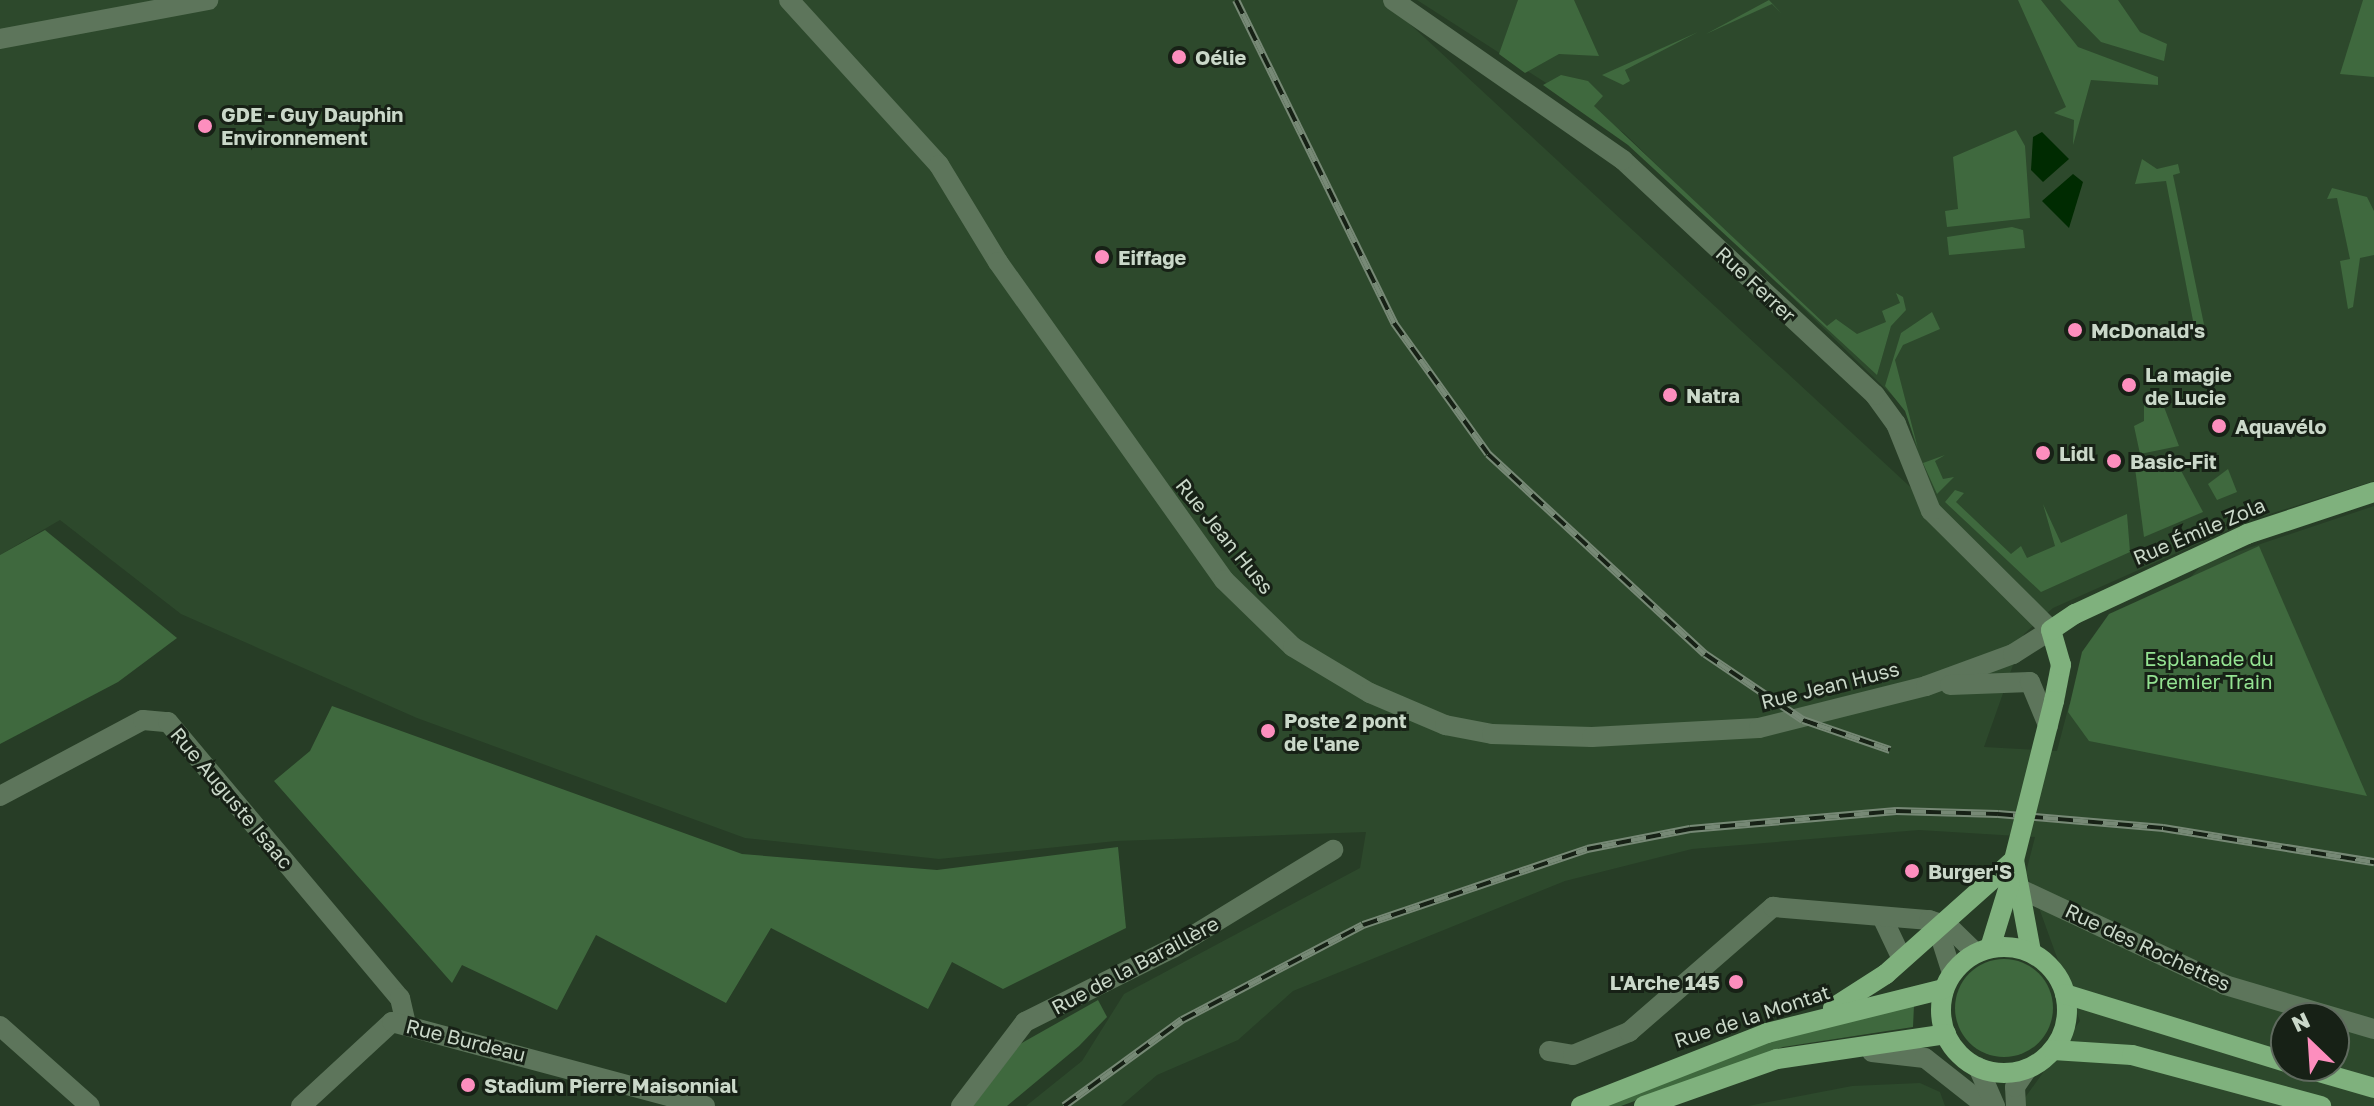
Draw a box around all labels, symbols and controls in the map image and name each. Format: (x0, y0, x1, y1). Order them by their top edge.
place label: Oélie (1195, 45, 1246, 69)
marker: Oélie (1170, 48, 1188, 66)
place label: GDE - Guy Dauphin Environnement (221, 102, 403, 149)
marker: GDE - Guy Dauphin Environnement (196, 117, 214, 135)
street label: Rue Ferrer (1711, 241, 1801, 327)
place label: Eiffage (1118, 245, 1186, 269)
marker: Eiffage (1093, 248, 1111, 266)
place label: McDonald's (2091, 318, 2205, 342)
marker: McDonald's (2066, 321, 2084, 339)
place label: La magie de Lucie (2145, 362, 2232, 409)
marker: La magie de Lucie (2120, 376, 2138, 394)
place label: Natra (1686, 383, 1740, 407)
marker: Natra (1661, 386, 1679, 404)
place label: Aquavélo (2235, 414, 2326, 438)
marker: Aquavélo (2210, 417, 2228, 435)
place label: Lidl (2059, 441, 2095, 465)
marker: Lidl (2034, 444, 2052, 462)
place label: Basic-Fit (2130, 449, 2217, 473)
marker: Basic-Fit (2105, 452, 2123, 470)
street label: Rue Jean Huss (1171, 473, 1279, 599)
street label: Rue Émile Zola (2129, 492, 2269, 570)
park label: Esplanade du Premier Train (2144, 646, 2274, 693)
street label: Rue Jean Huss (1758, 656, 1902, 714)
place label: Poste 2 pont de l'ane (1284, 708, 1407, 755)
street label: Rue Auguste Isaac (166, 722, 298, 874)
marker: Poste 2 pont de l'ane (1259, 722, 1277, 740)
place label: Burger'S (1928, 859, 2012, 883)
marker: Burger'S (1903, 862, 1921, 880)
street label: Rue des Rochettes (2062, 898, 2234, 996)
street label: Rue de la Baraillère (1047, 911, 1223, 1019)
place label: L'Arche 145 (1610, 970, 1720, 994)
marker: L'Arche 145 (1727, 973, 1745, 991)
street label: Rue de la Montat (1671, 980, 1833, 1052)
north arrow (2270, 1002, 2350, 1082)
text: N (2287, 1006, 2314, 1037)
street label: Rue Burdeau (404, 1014, 528, 1066)
place label: Stadium Pierre Maisonnial (484, 1073, 738, 1097)
marker: Stadium Pierre Maisonnial (459, 1076, 477, 1094)

